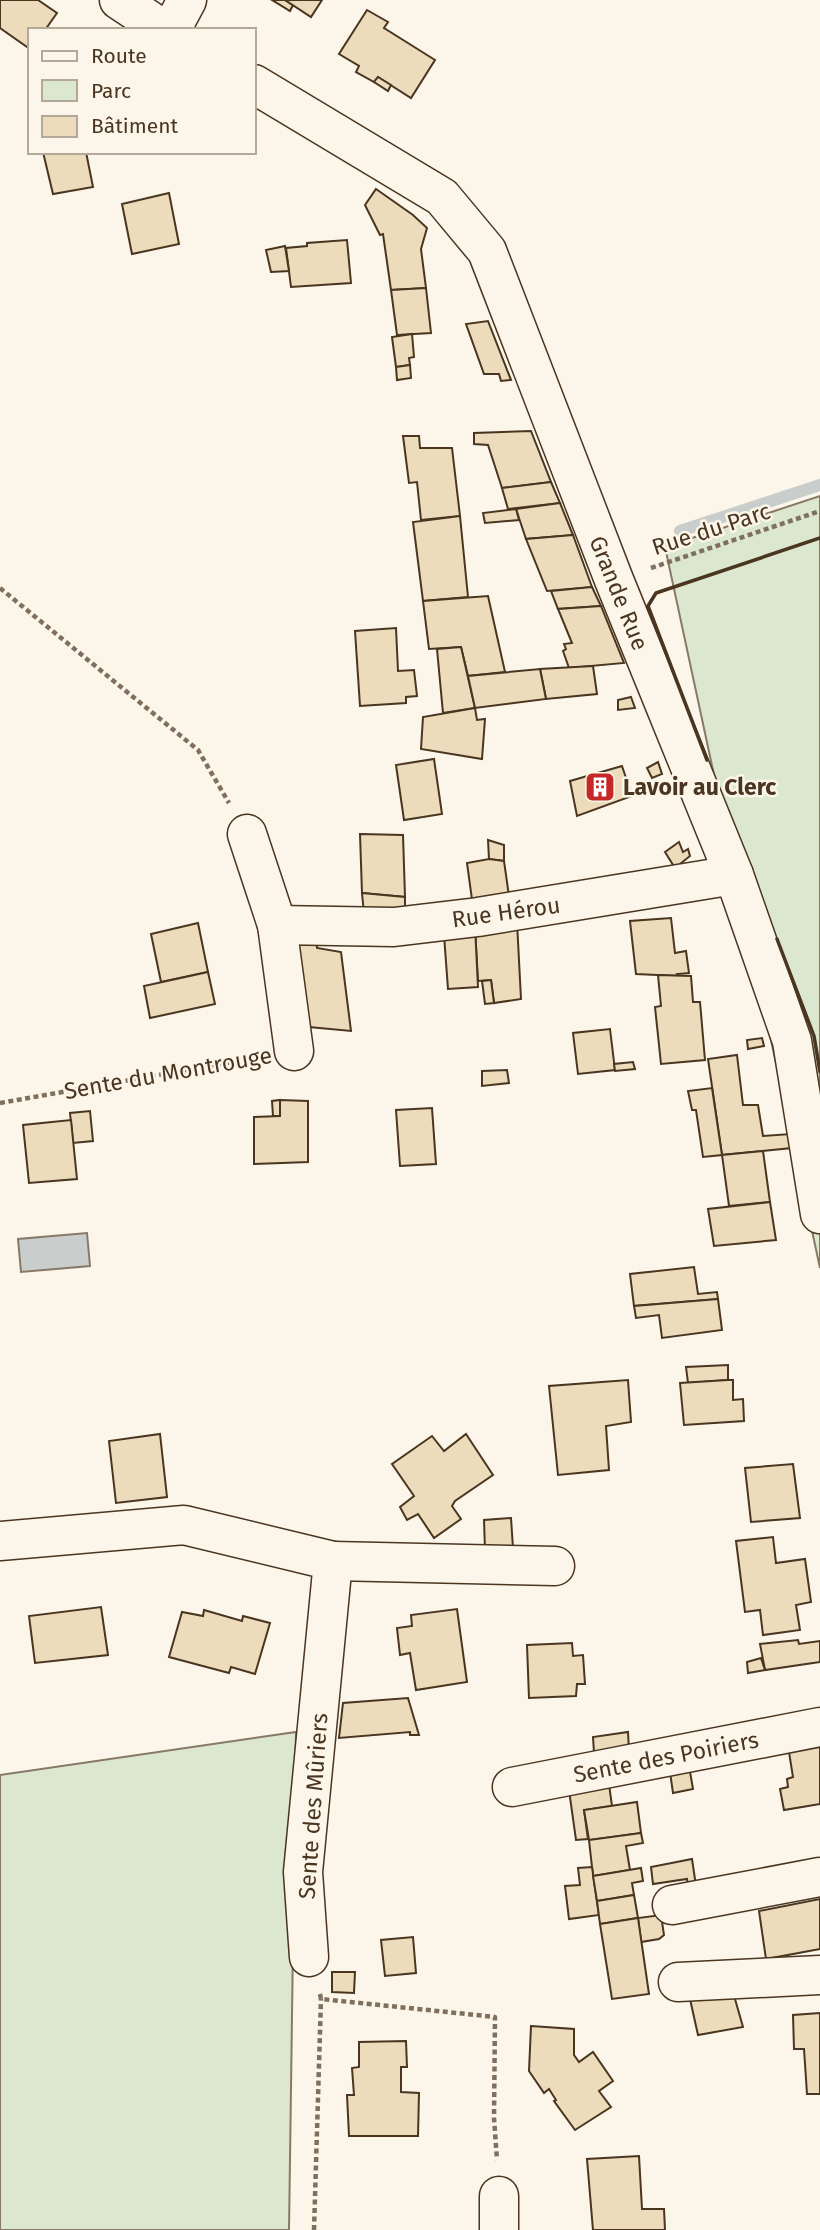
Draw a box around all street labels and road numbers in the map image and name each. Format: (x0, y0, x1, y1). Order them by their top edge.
street label: Rue du Parc (648, 497, 774, 561)
street label: Grande Rue (583, 532, 655, 654)
street label: Rue Hérou (450, 891, 562, 933)
street label: Sente du Montrouge (62, 1041, 274, 1105)
street label: Sente des Mûriers (293, 1712, 333, 1900)
street label: Sente des Poiriers (571, 1725, 761, 1789)

